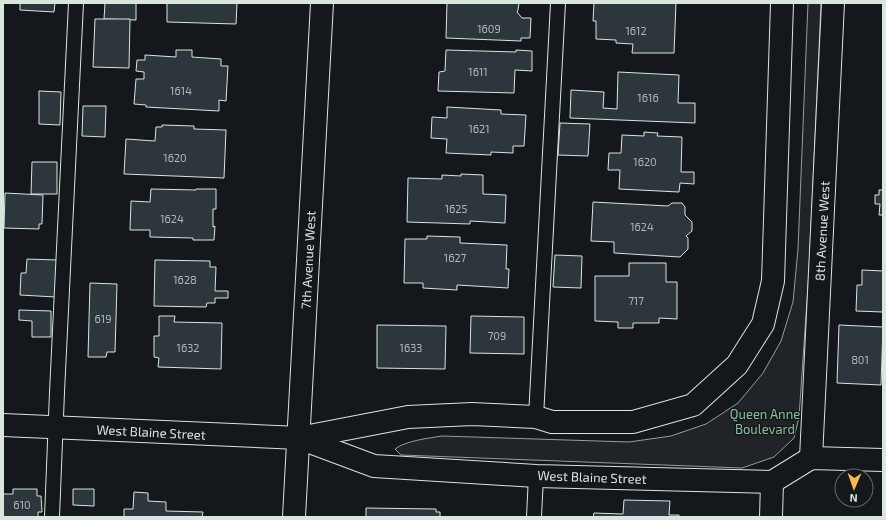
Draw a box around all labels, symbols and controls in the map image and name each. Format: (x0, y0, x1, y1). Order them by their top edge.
house number: 1609 (477, 22, 501, 35)
house number: 1612 (625, 24, 647, 37)
house number: 1611 (468, 65, 488, 78)
house number: 1614 (170, 84, 192, 97)
house number: 1616 (637, 91, 659, 104)
house number: 1621 (468, 122, 490, 135)
house number: 1620 (163, 151, 187, 164)
house number: 1620 (633, 155, 657, 168)
street label: 8th Avenue West (811, 181, 833, 281)
house number: 1625 (445, 202, 467, 215)
street label: 7th Avenue West (297, 210, 319, 310)
house number: 1624 (160, 212, 184, 225)
house number: 1624 (630, 220, 654, 233)
house number: 1627 (444, 251, 467, 264)
house number: 1628 (173, 273, 197, 286)
house number: 717 (628, 294, 644, 307)
house number: 619 (95, 312, 111, 325)
house number: 709 (488, 329, 506, 342)
house number: 1632 (177, 341, 199, 354)
house number: 1633 (400, 341, 422, 354)
house number: 801 (851, 353, 869, 366)
park label: Queen Anne Boulevard (730, 406, 800, 437)
street label: West Blaine Street (96, 421, 206, 443)
street label: West Blaine Street (537, 467, 647, 487)
north arrow (834, 468, 874, 508)
text: N (849, 492, 858, 505)
house number: 610 (13, 498, 31, 511)

